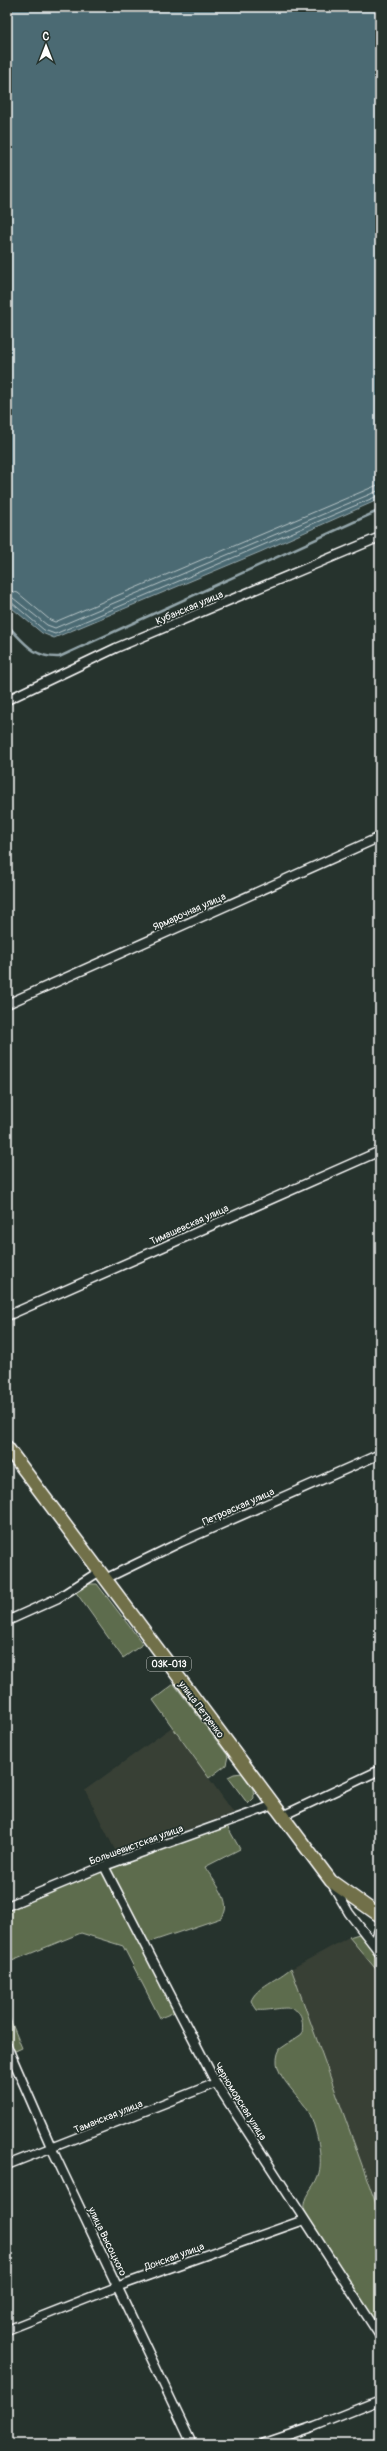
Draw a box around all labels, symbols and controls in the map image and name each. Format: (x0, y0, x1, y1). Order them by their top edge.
north arrow (26, 26, 66, 66)
text: С (43, 30, 50, 43)
street label: Кубанская улица (154, 588, 225, 628)
street label: Ярмарочная улица (151, 890, 228, 933)
street label: Тимашевская улица (148, 1202, 231, 1248)
street label: Петровская улица (201, 1486, 277, 1528)
road number: 03К-013 (147, 1657, 191, 1671)
street label: улица Петренко (175, 1678, 227, 1741)
street label: Большевистская улица (88, 1822, 185, 1868)
street label: Черноморская улица (211, 2060, 269, 2143)
street label: Таманская улица (72, 2098, 145, 2136)
street label: улица Высоцкого (85, 2204, 129, 2278)
street label: Донская улица (142, 2240, 206, 2274)

